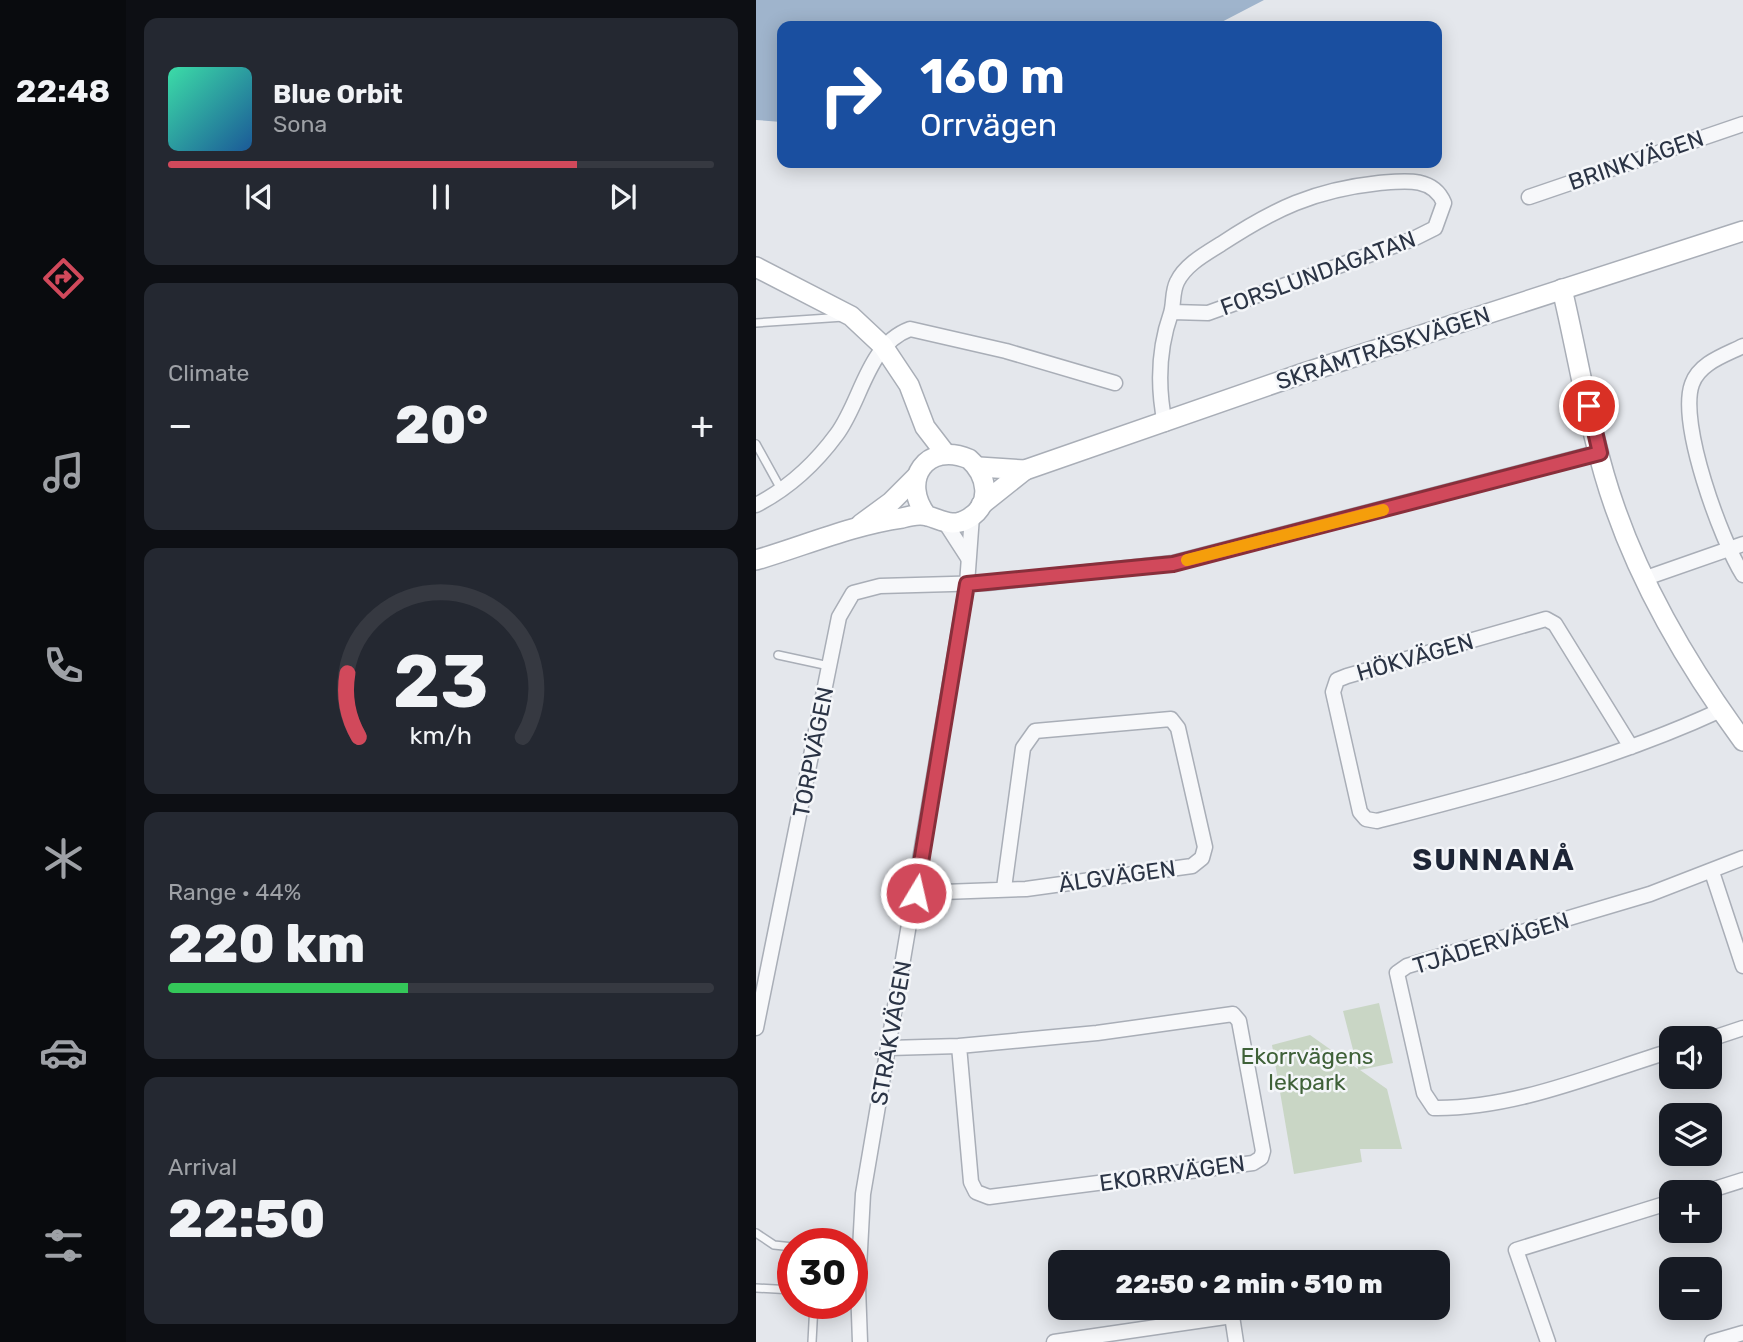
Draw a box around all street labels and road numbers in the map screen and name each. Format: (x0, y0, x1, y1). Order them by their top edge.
street label: BRINKVÄGEN (1565, 124, 1707, 196)
street label: FORSLUNDAGATAN (1217, 225, 1419, 321)
street label: SKRÅMTRÄSKVÄGEN (1273, 300, 1493, 396)
street label: HÖKVÄGEN (1353, 627, 1477, 687)
street label: TORPVÄGEN (787, 684, 839, 820)
street label: ÄLGVÄGEN (1057, 854, 1177, 898)
street label: TJÄDERVÄGEN (1409, 906, 1573, 980)
street label: STRÅKVÄGEN (865, 958, 917, 1108)
street label: EKORRVÄGEN (1097, 1149, 1247, 1197)

